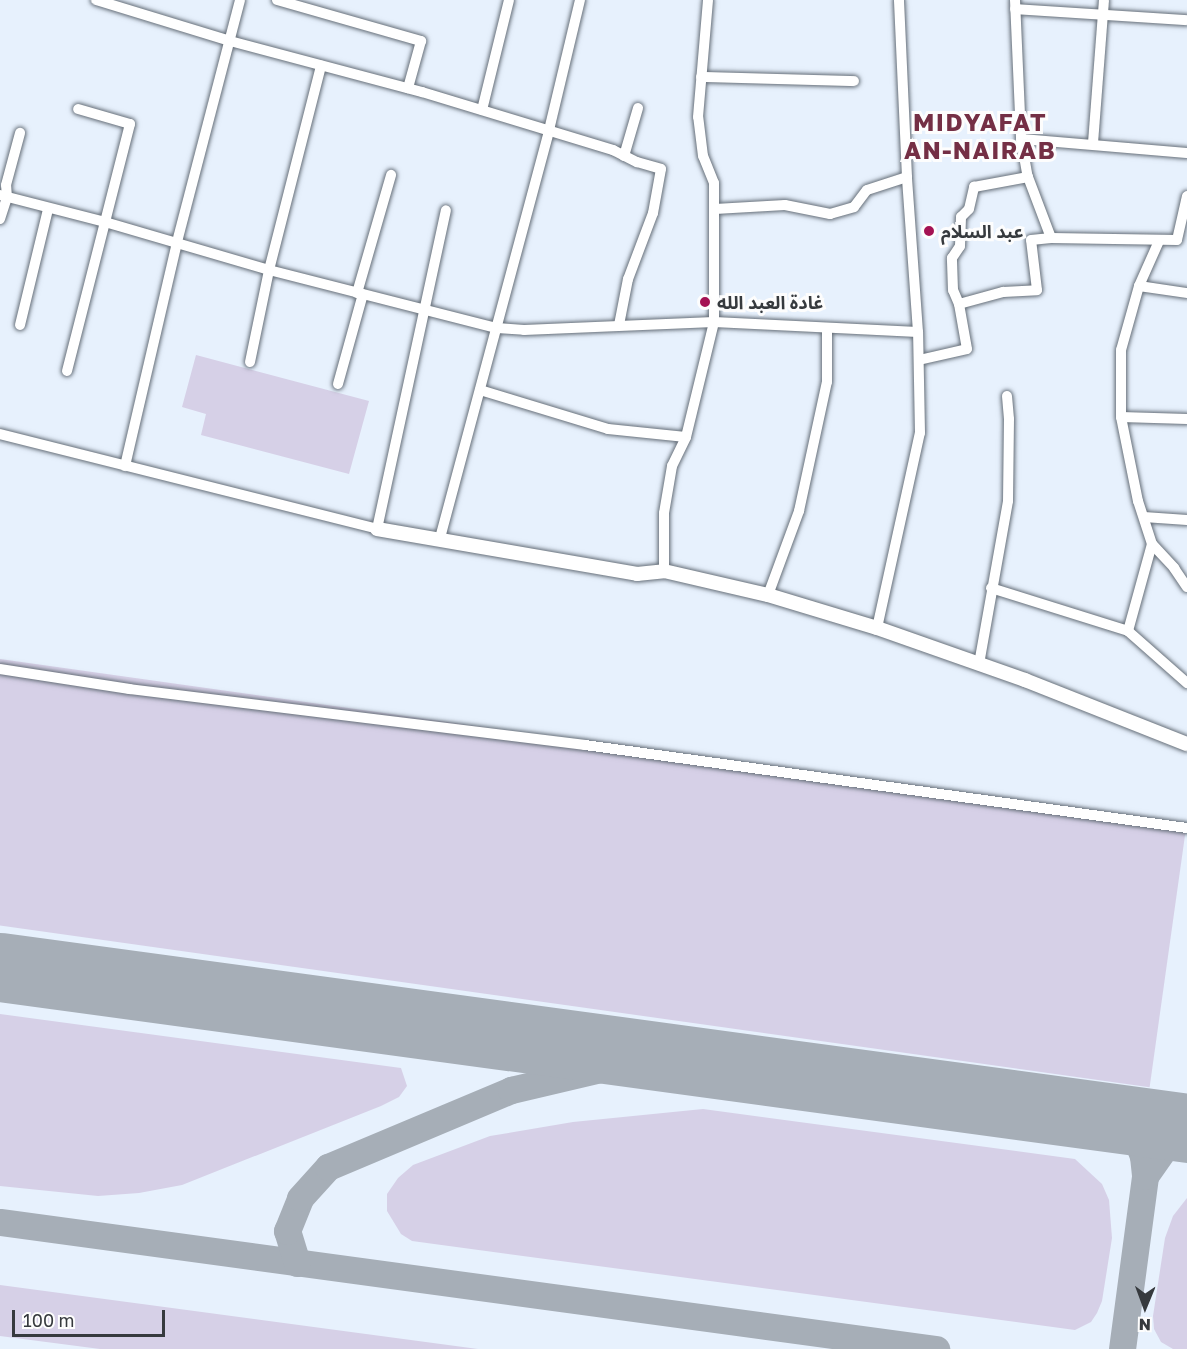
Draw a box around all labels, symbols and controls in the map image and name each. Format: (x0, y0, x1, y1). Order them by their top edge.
district label: MIDYAFAT AN-NAIRAB (904, 108, 1056, 164)
place label: عبد السلام (941, 220, 1023, 242)
marker: عبد السلام (922, 224, 936, 238)
place label: غادة العبد الله (717, 291, 823, 313)
marker: غادة العبد الله (698, 295, 712, 309)
north arrow (1115, 1277, 1175, 1337)
scale bar (15, 1298, 168, 1336)
text: 100 m (23, 1309, 74, 1331)
text: N (1138, 1315, 1151, 1335)

